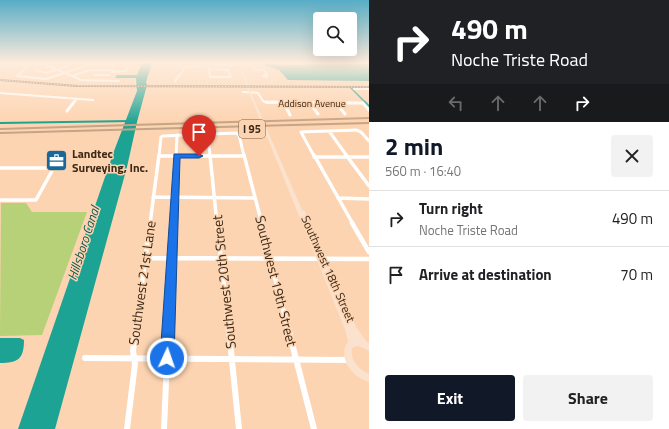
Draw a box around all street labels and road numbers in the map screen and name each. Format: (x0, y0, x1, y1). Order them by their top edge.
street label: Addison Avenue (278, 96, 346, 111)
road number: I 95 (239, 120, 265, 138)
street label: Southwest 18th Street (296, 212, 361, 326)
street label: Southwest 19th Street (250, 213, 303, 349)
street label: Southwest 20th Street (206, 214, 241, 350)
street label: Southwest 21st Lane (122, 219, 161, 347)

